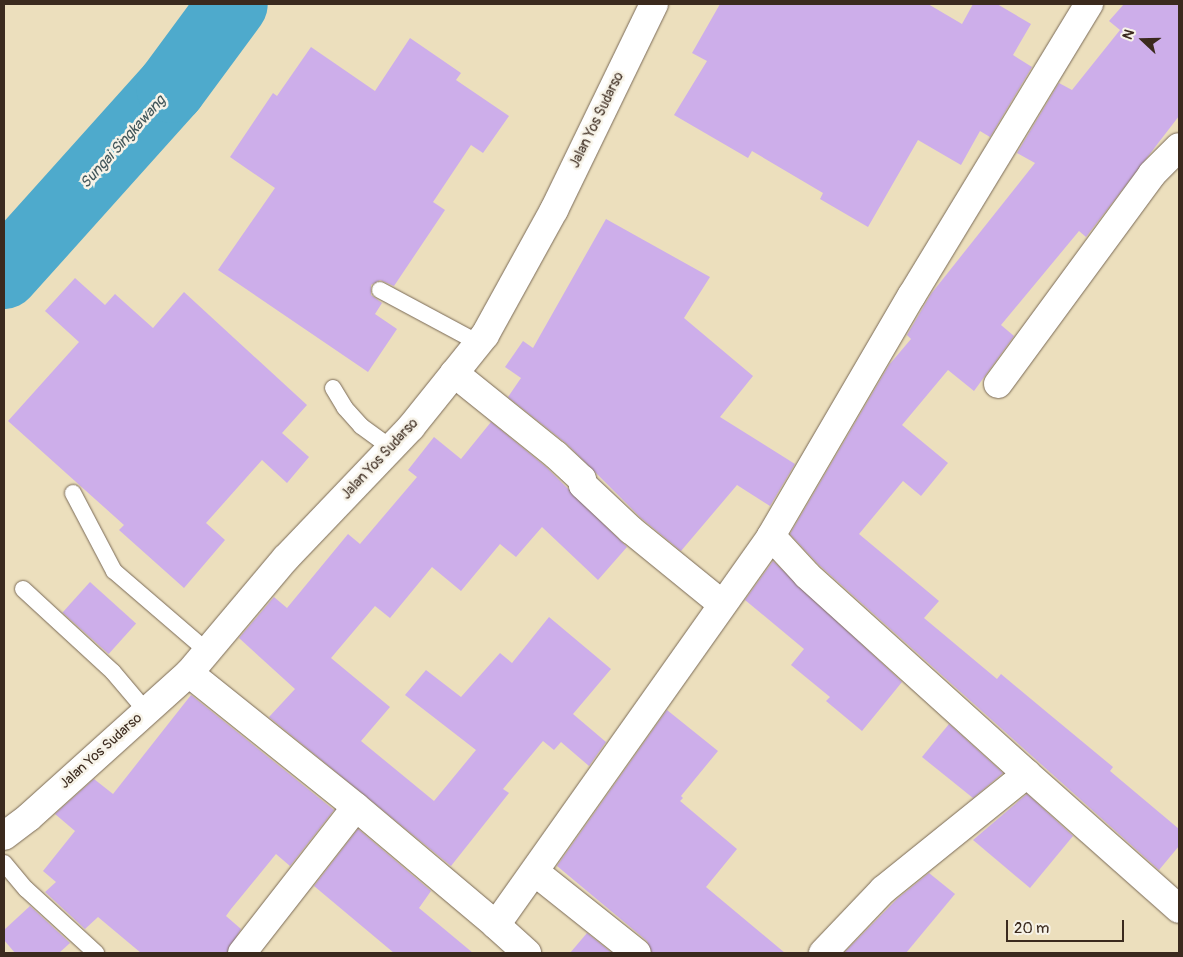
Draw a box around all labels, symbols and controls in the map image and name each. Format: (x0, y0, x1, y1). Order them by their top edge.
north arrow (1118, 15, 1168, 65)
text: N (1119, 27, 1138, 42)
street label: Jalan Yos Sudarso (567, 69, 627, 171)
water label: Sungai Singkawang (77, 92, 169, 192)
street label: Jalan Yos Sudarso (338, 415, 422, 503)
street label: Jalan Yos Sudarso (56, 710, 146, 792)
scale bar (1008, 910, 1126, 942)
text: 20 m (1014, 919, 1049, 938)

